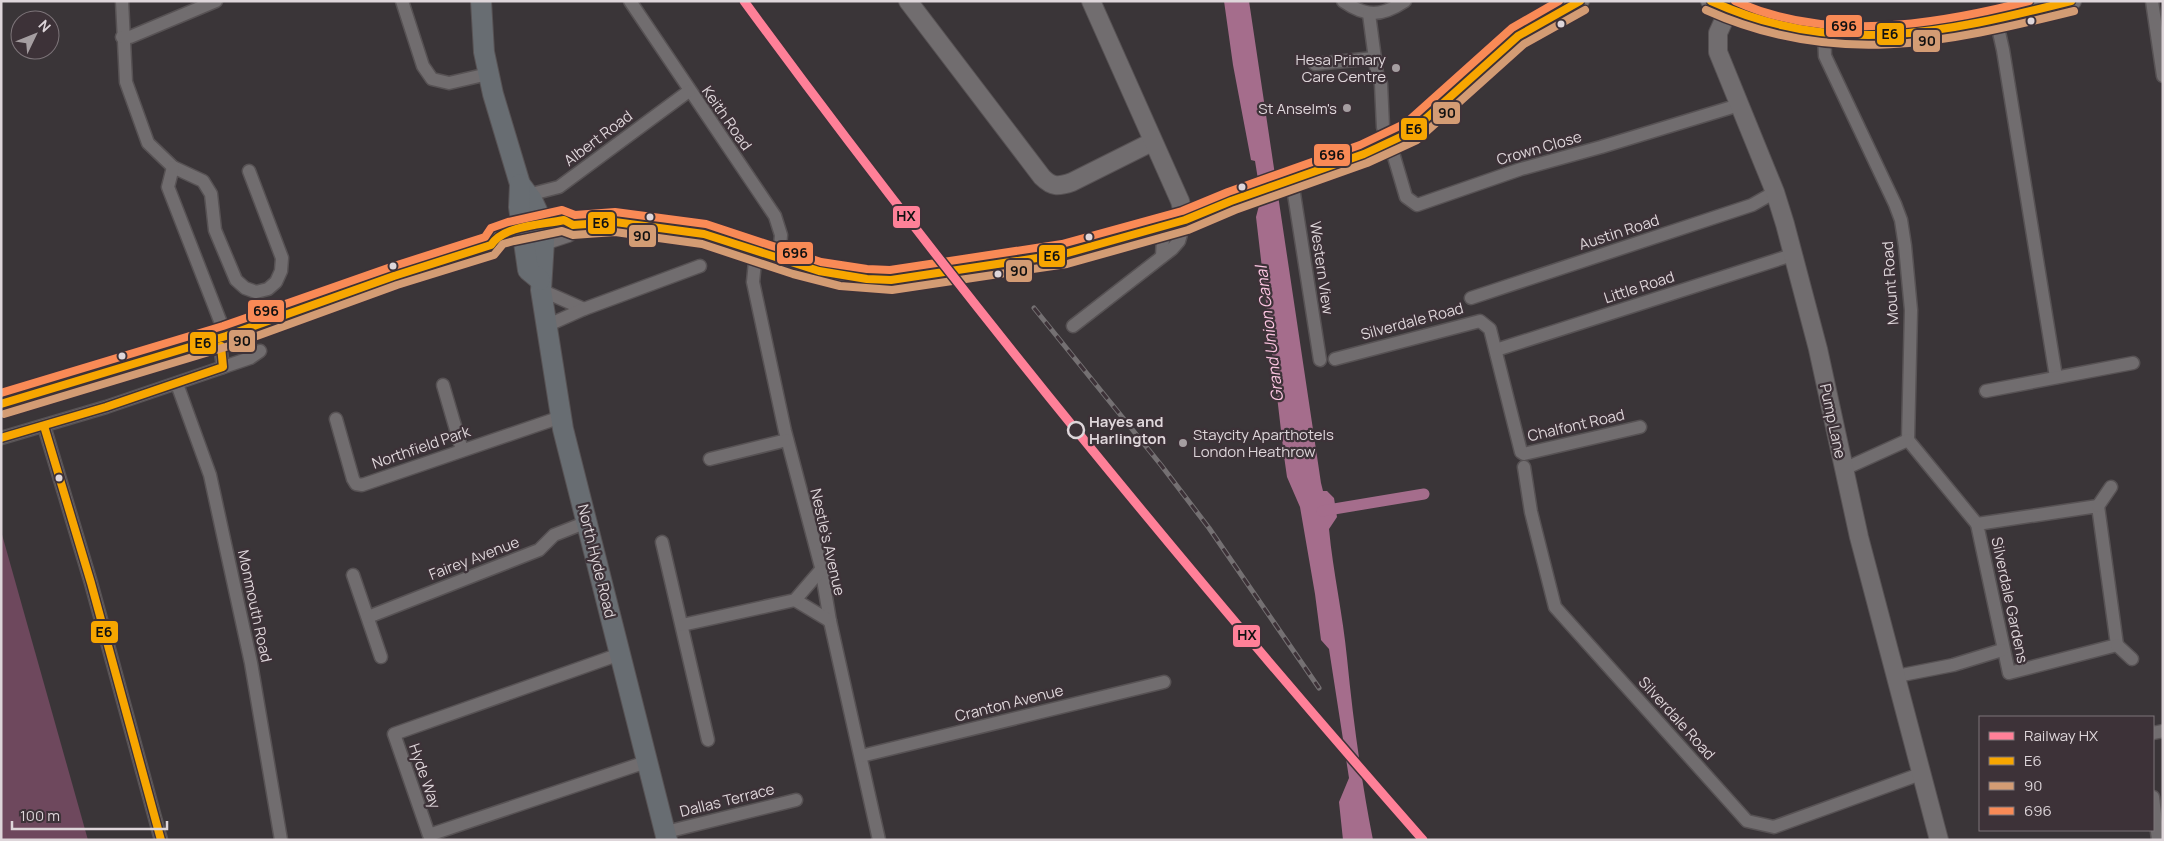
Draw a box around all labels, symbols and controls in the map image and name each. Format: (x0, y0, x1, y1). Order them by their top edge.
north arrow (10, 10, 60, 60)
line badge: 696 (1825, 14, 1863, 38)
text: N (34, 16, 55, 36)
text: 696 (1831, 16, 1857, 35)
unlabelled marker (2026, 16, 2036, 26)
unlabelled marker (1556, 19, 1566, 29)
line badge: E6 (1876, 22, 1905, 46)
text: E6 (1882, 24, 1898, 43)
line badge: 90 (1912, 29, 1941, 53)
text: 90 (1918, 31, 1936, 50)
place label: Hesa Primary Care Centre (1296, 49, 1386, 87)
marker: Hesa Primary Care Centre (1390, 62, 1402, 74)
street label: Keith Road (697, 82, 757, 154)
place label: St Anselm's (1258, 98, 1337, 119)
line badge: 90 (1432, 101, 1461, 125)
marker: St Anselm's (1341, 102, 1353, 114)
text: 90 (1438, 103, 1456, 122)
street label: Albert Road (559, 105, 637, 171)
line badge: E6 (1400, 117, 1428, 141)
text: E6 (1406, 119, 1422, 138)
street label: Crown Close (1494, 126, 1584, 170)
line badge: 696 (1313, 143, 1351, 167)
text: 696 (1319, 145, 1345, 164)
unlabelled marker (1237, 182, 1247, 192)
line badge: HX (892, 205, 921, 229)
text: HX (896, 206, 916, 225)
street label: Austin Road (1576, 209, 1662, 255)
line badge: E6 (587, 211, 616, 235)
unlabelled marker (645, 212, 655, 222)
text: E6 (593, 213, 609, 232)
street label: Western View (1305, 220, 1339, 316)
line badge: 90 (628, 224, 657, 248)
text: 90 (633, 226, 651, 245)
unlabelled marker (1084, 232, 1094, 242)
street label: Mount Road (1877, 240, 1903, 326)
line badge: 696 (776, 241, 814, 265)
text: 696 (782, 243, 808, 262)
line badge: E6 (1038, 244, 1066, 268)
text: E6 (1044, 246, 1060, 265)
line badge: 90 (1005, 259, 1033, 283)
unlabelled marker (388, 261, 398, 271)
text: 90 (1010, 261, 1028, 280)
water label: Grand Union Canal (1249, 263, 1288, 403)
street label: Little Road (1601, 266, 1677, 308)
unlabelled marker (993, 269, 1003, 279)
street label: Silverdale Road (1358, 297, 1466, 345)
line badge: 696 (247, 299, 285, 323)
text: 696 (253, 301, 279, 320)
line badge: 90 (228, 329, 256, 353)
line badge: E6 (189, 331, 217, 355)
text: 90 (233, 331, 251, 350)
text: E6 (195, 333, 211, 352)
unlabelled marker (117, 351, 127, 361)
street label: Pump Lane (1815, 382, 1851, 461)
street label: Chalfont Road (1525, 404, 1627, 446)
place label: Hayes and Harlington (1089, 411, 1166, 449)
street label: Northfield Park (369, 420, 473, 474)
marker: Hayes and Harlington (1067, 421, 1085, 439)
place label: Staycity Aparthotels London Heathrow (1193, 424, 1334, 462)
marker: Staycity Aparthotels London Heathrow (1177, 437, 1189, 449)
unlabelled marker (54, 473, 64, 483)
street label: Nestle's Avenue (805, 486, 851, 598)
street label: North Hyde Road (573, 502, 621, 620)
street label: Fairey Avenue (426, 531, 522, 585)
street label: Silverdale Gardens (1986, 535, 2034, 665)
street label: Monmouth Road (233, 548, 277, 664)
line badge: E6 (90, 620, 119, 644)
text: E6 (96, 622, 112, 641)
line badge: HX (1232, 624, 1261, 648)
text: HX (1237, 625, 1257, 644)
street label: Silverdale Road (1634, 672, 1720, 764)
street label: Cranton Avenue (953, 679, 1066, 727)
legend (1979, 716, 2154, 831)
text: Railway HX (2024, 725, 2098, 746)
street label: Hyde Way (404, 741, 446, 812)
text: E6 (2024, 750, 2042, 771)
text: 90 (2024, 775, 2042, 796)
street label: Dallas Terrace (677, 778, 777, 822)
scale bar (12, 798, 168, 830)
text: 696 (2024, 800, 2052, 821)
text: 100 m (20, 805, 60, 826)

